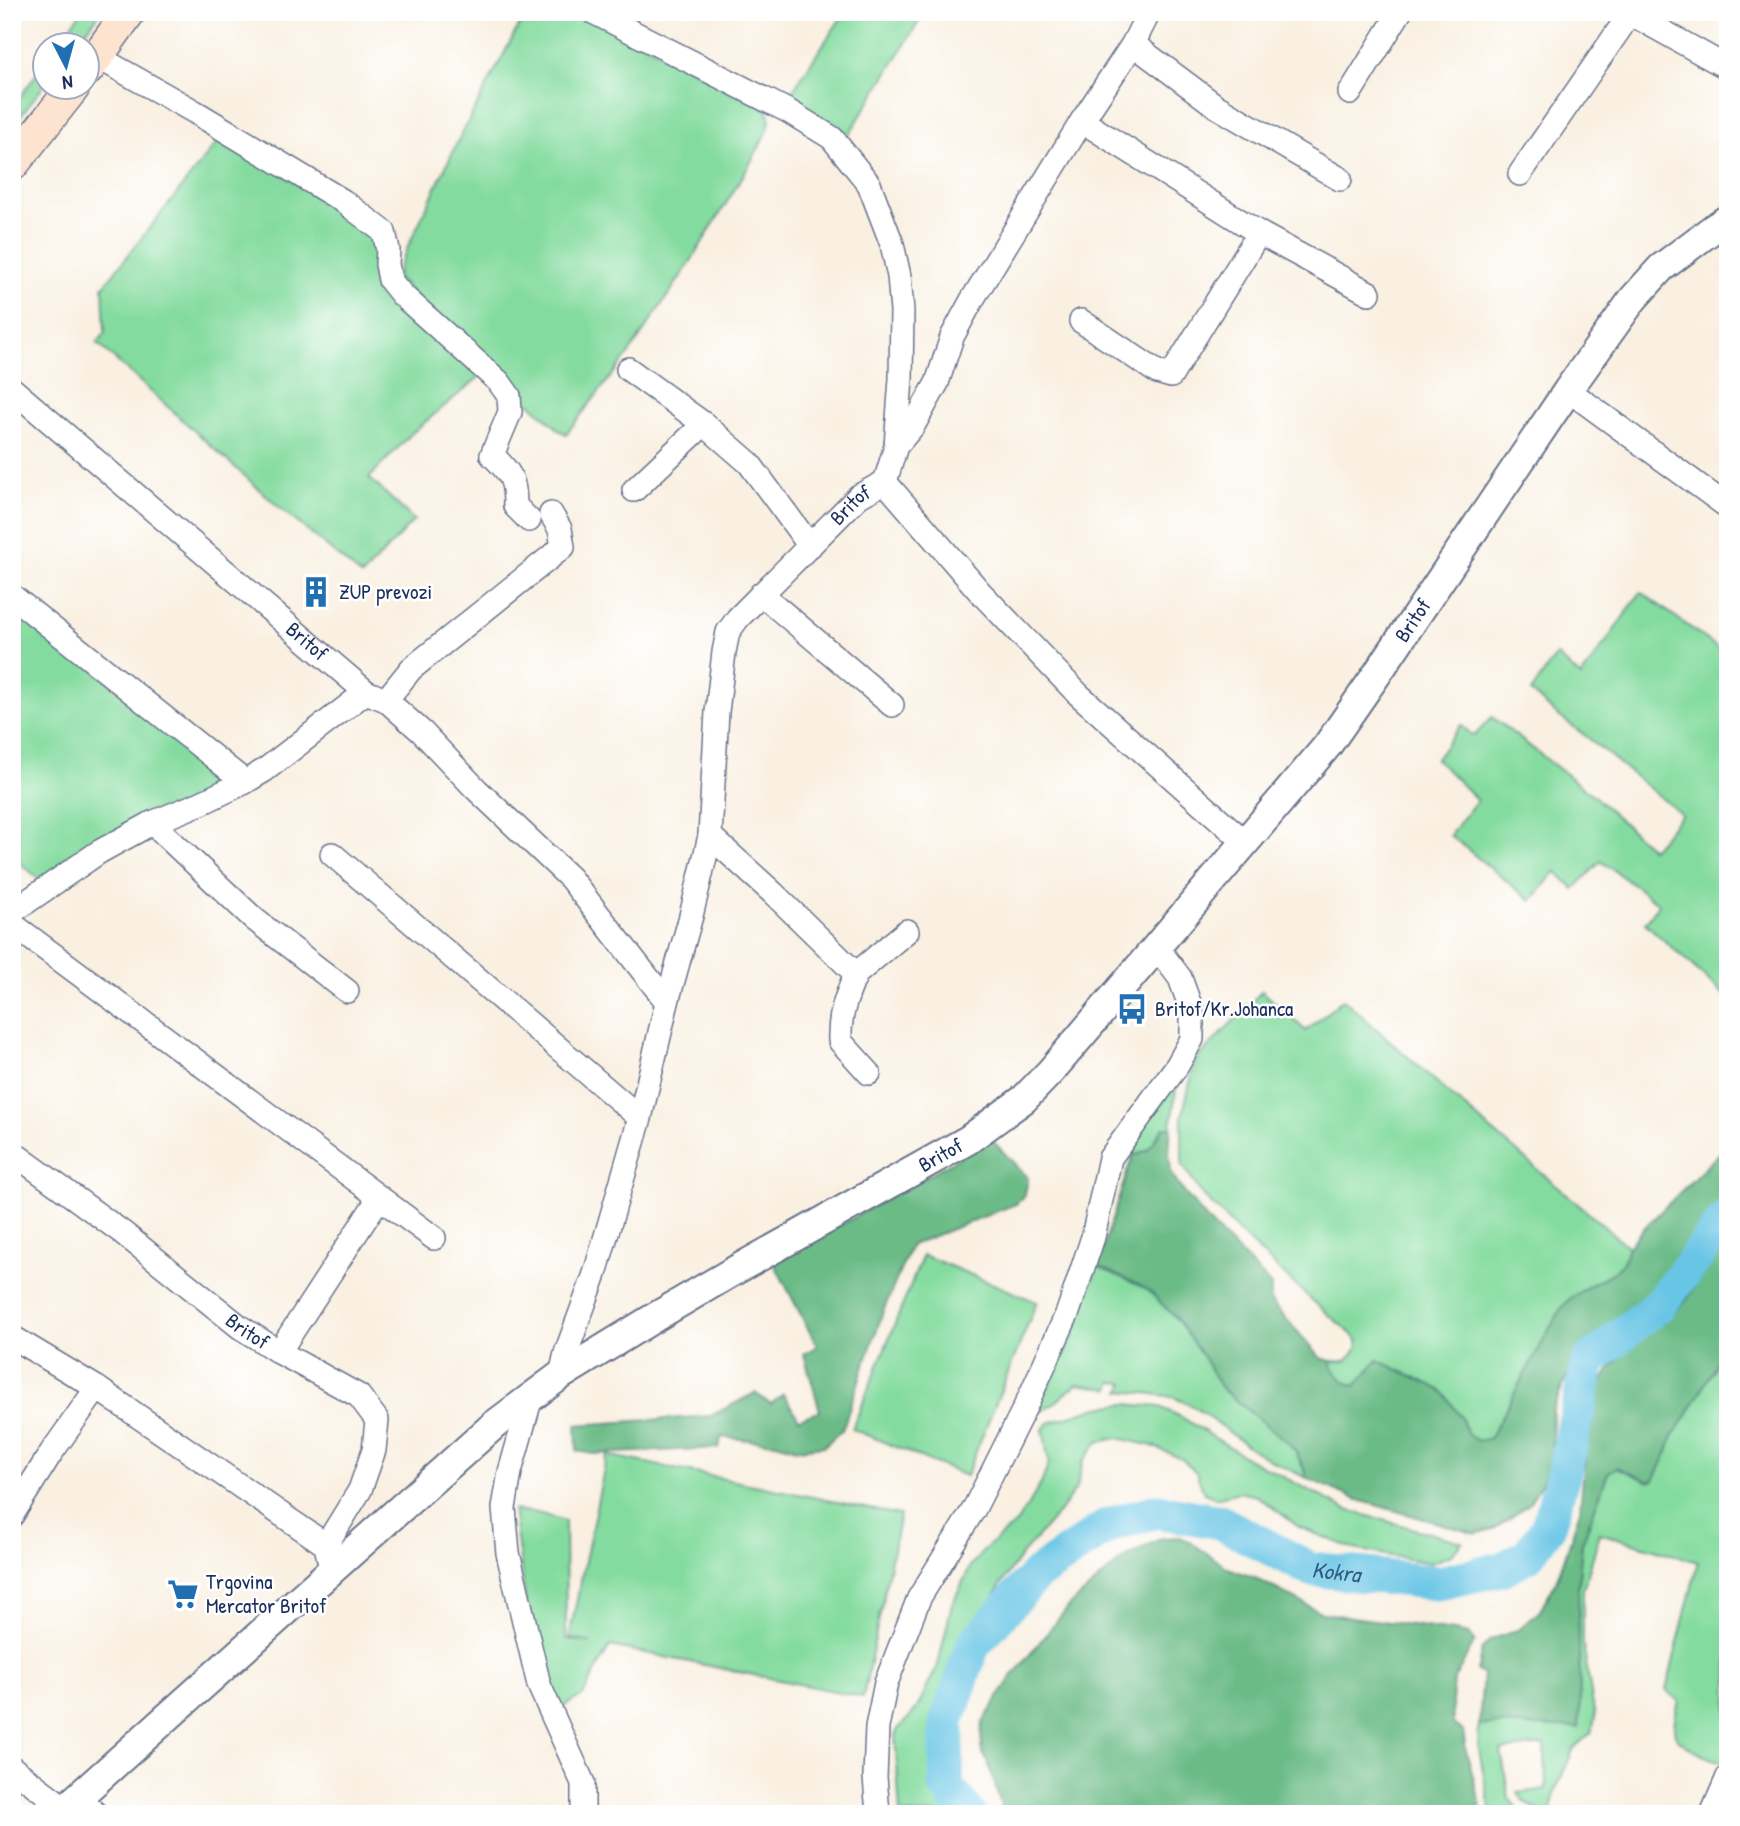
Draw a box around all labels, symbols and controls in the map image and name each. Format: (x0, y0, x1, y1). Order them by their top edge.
north arrow (32, 32, 102, 102)
text: N (61, 69, 74, 96)
street label: Britof (823, 477, 876, 531)
building icon: ZUP prevozi (299, 575, 333, 609)
place label: ZUP prevozi (339, 577, 432, 606)
street label: Britof (1387, 592, 1438, 648)
street label: Britof (280, 615, 335, 667)
bus stop icon: Britof/Kr.Johanca (1115, 992, 1149, 1026)
place label: Britof/Kr.Johanca (1155, 994, 1293, 1023)
street label: Britof (913, 1131, 968, 1179)
street label: Britof (220, 1306, 275, 1356)
water label: Kokra (1310, 1553, 1364, 1590)
place label: Trgovina Mercator Britof (206, 1567, 327, 1620)
supermarket icon: Trgovina Mercator Britof (166, 1577, 200, 1611)

